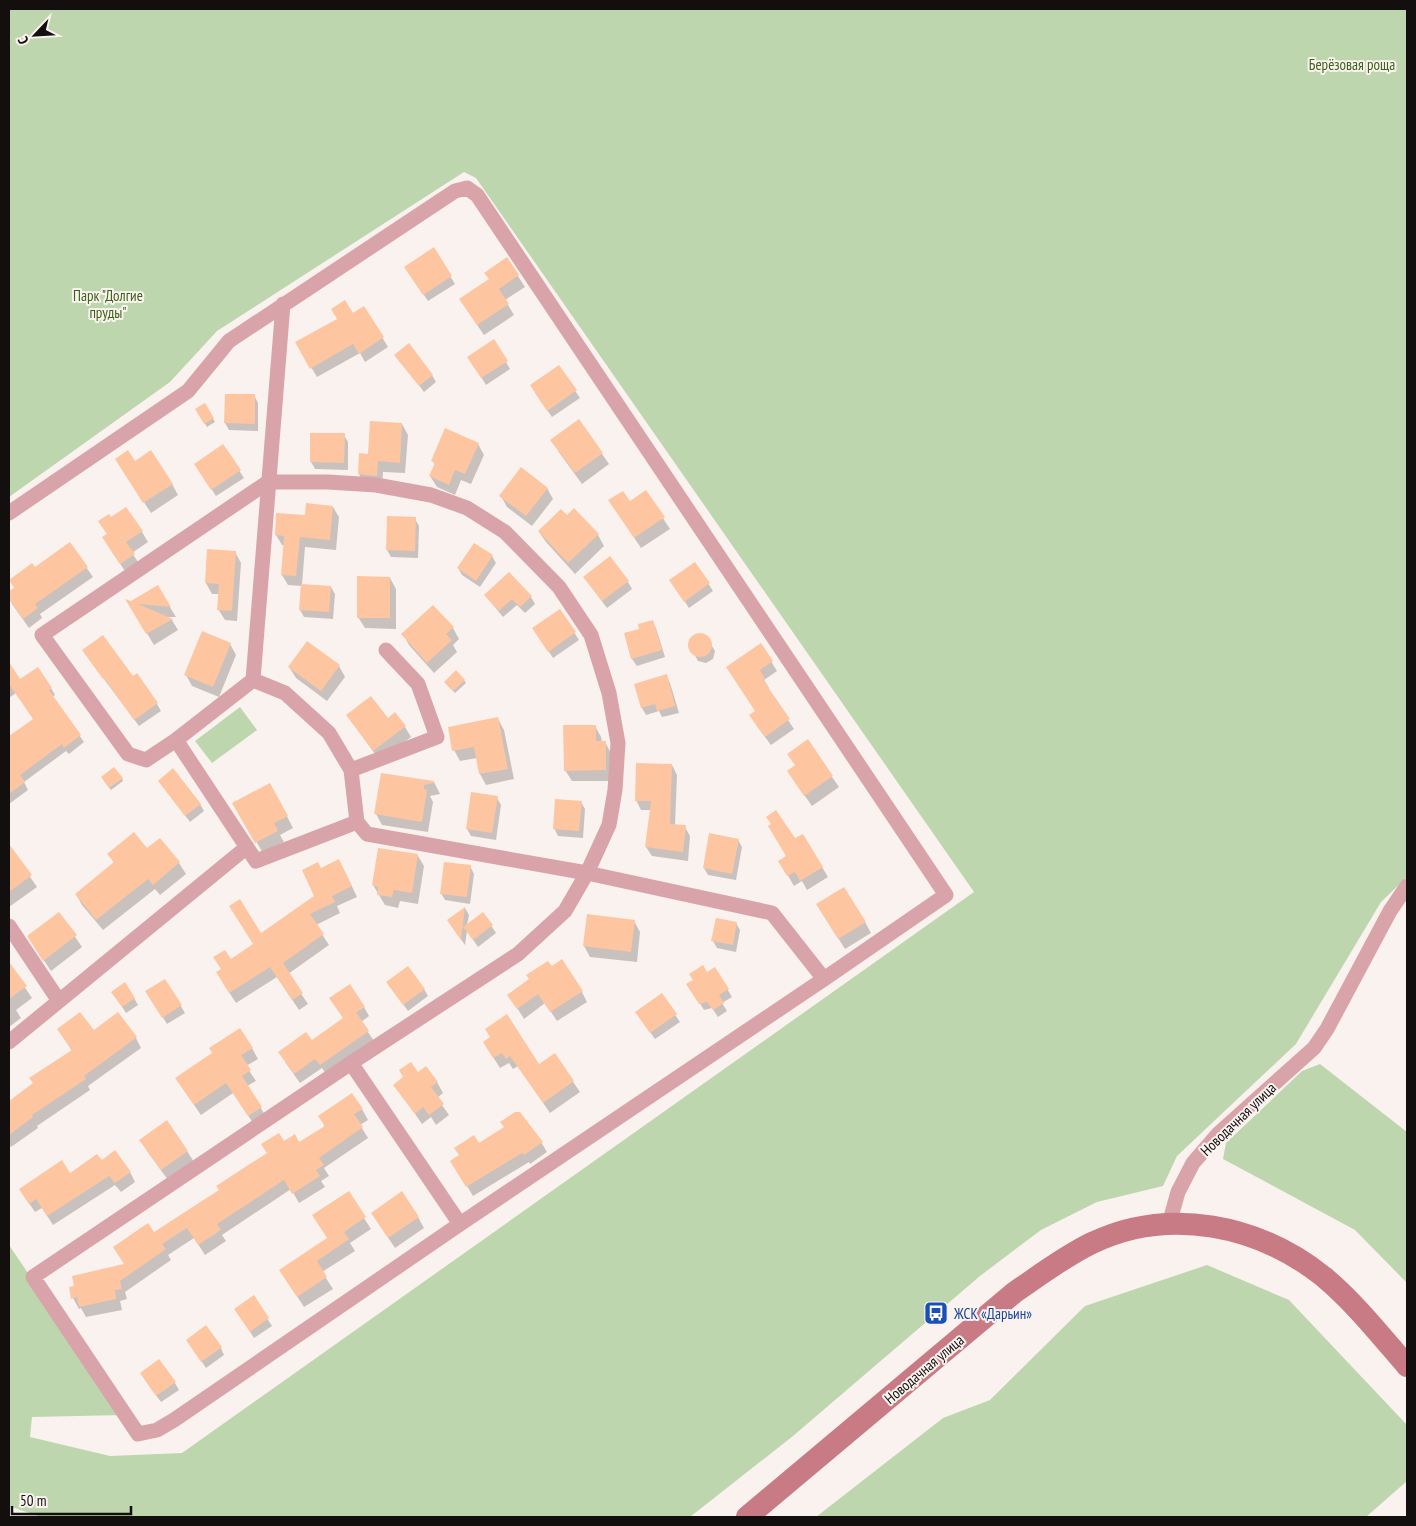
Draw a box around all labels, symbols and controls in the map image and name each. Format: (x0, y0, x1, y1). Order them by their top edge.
north arrow (10, 10, 60, 60)
text: С (13, 33, 33, 47)
park label: Берёзовая роща (1309, 55, 1395, 74)
park label: Парк "Долгие пруды" (73, 286, 143, 322)
street label: Новодачная улица (1196, 1078, 1280, 1160)
bus stop icon: ЖСК «Дарьин» (923, 1300, 949, 1326)
place label: ЖСК «Дарьин» (953, 1304, 1032, 1323)
street label: Новодачная улица (880, 1330, 968, 1408)
scale bar (12, 1484, 131, 1516)
text: 50 m (20, 1491, 46, 1510)

